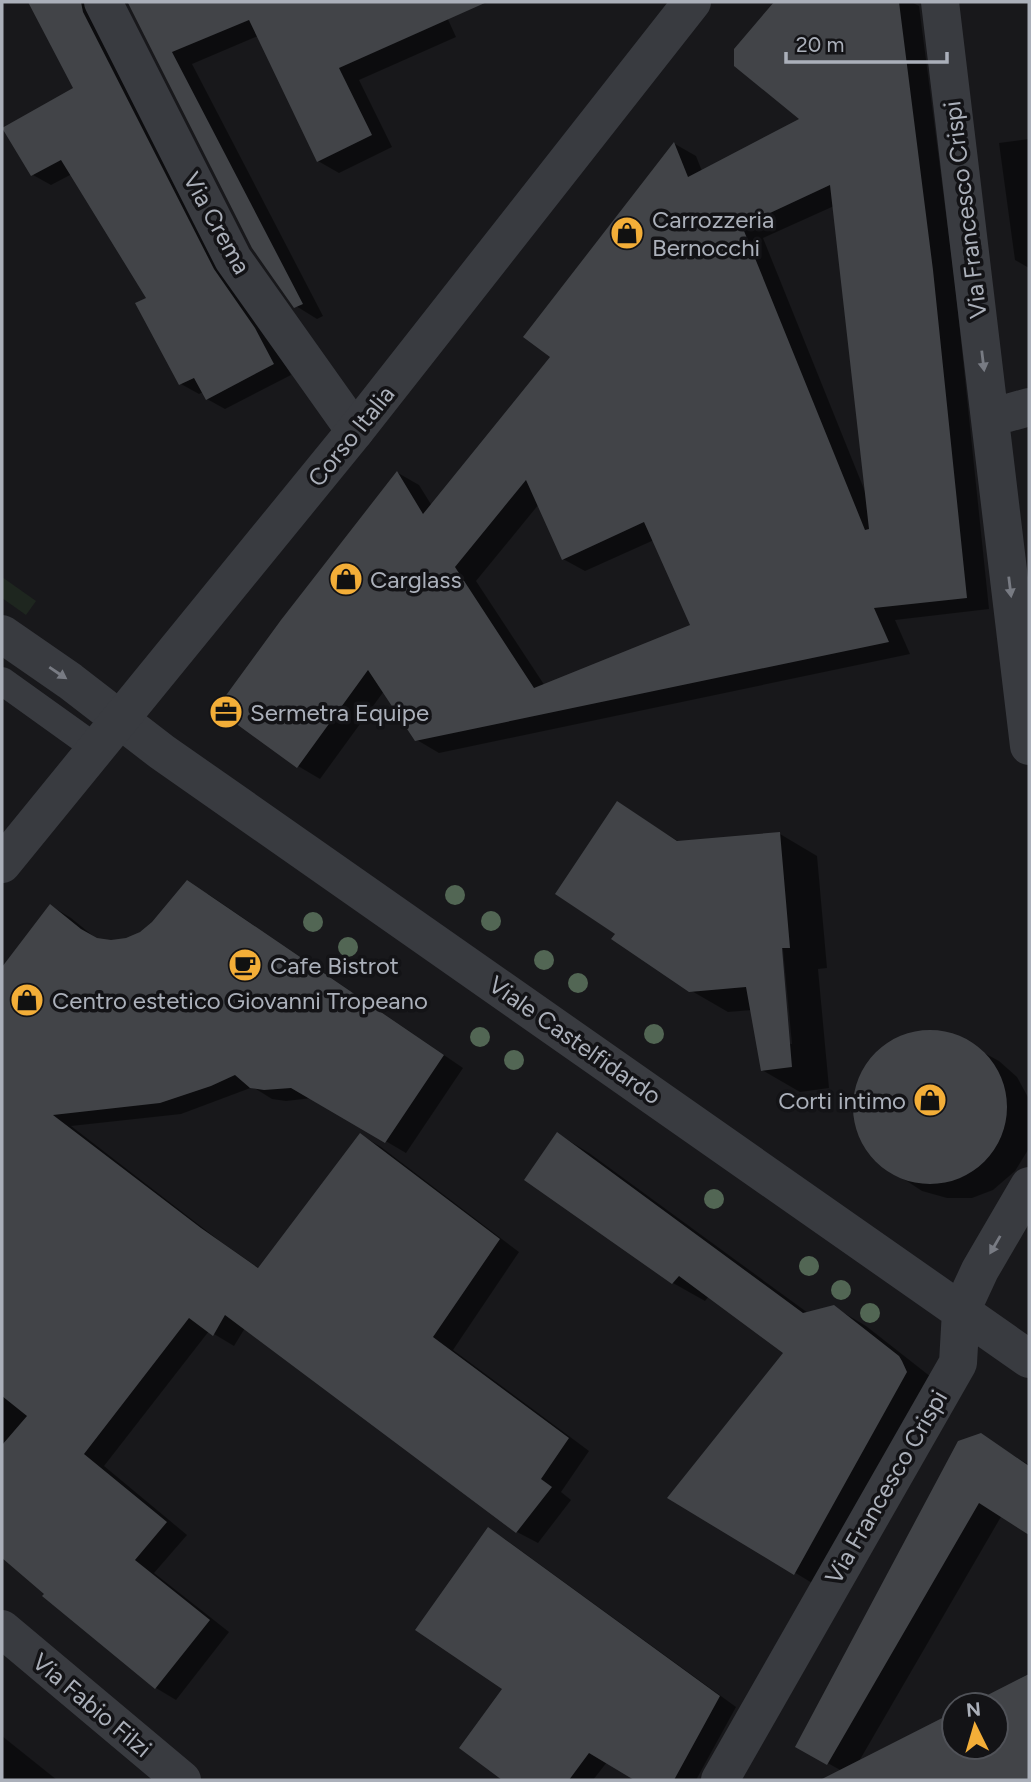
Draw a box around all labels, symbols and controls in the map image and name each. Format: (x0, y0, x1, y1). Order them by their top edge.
scale bar (786, 21, 947, 65)
text: 20 m (796, 32, 844, 57)
street label: Via Francesco Crispi (937, 100, 993, 320)
street label: Via Crema (177, 167, 257, 279)
place label: Carrozzeria Bernocchi (652, 205, 774, 262)
shop icon: Carrozzeria Bernocchi (608, 214, 646, 252)
one-way arrow (978, 351, 989, 373)
street label: Corso Italia (302, 380, 400, 492)
shop icon: Carglass (327, 560, 365, 598)
place label: Carglass (370, 565, 462, 594)
one-way arrow (1005, 577, 1016, 599)
one-way arrow (48, 666, 68, 679)
office icon: Sermetra Equipe (207, 693, 245, 731)
place label: Sermetra Equipe (250, 698, 429, 727)
cafe icon: Cafe Bistrot (226, 946, 264, 984)
place label: Cafe Bistrot (270, 951, 399, 980)
street label: Viale Castelfidardo (483, 970, 667, 1110)
shop icon: Centro estetico Giovanni Tropeano (8, 981, 46, 1019)
place label: Centro estetico Giovanni Tropeano (52, 986, 428, 1015)
shop icon: Corti intimo (911, 1081, 949, 1119)
place label: Corti intimo (778, 1086, 906, 1115)
one-way arrow (989, 1235, 1001, 1254)
street label: Via Francesco Crispi (819, 1385, 953, 1589)
street label: Via Fabio Filzi (27, 1647, 157, 1763)
north arrow (940, 1691, 1010, 1761)
text: N (965, 1697, 982, 1722)

